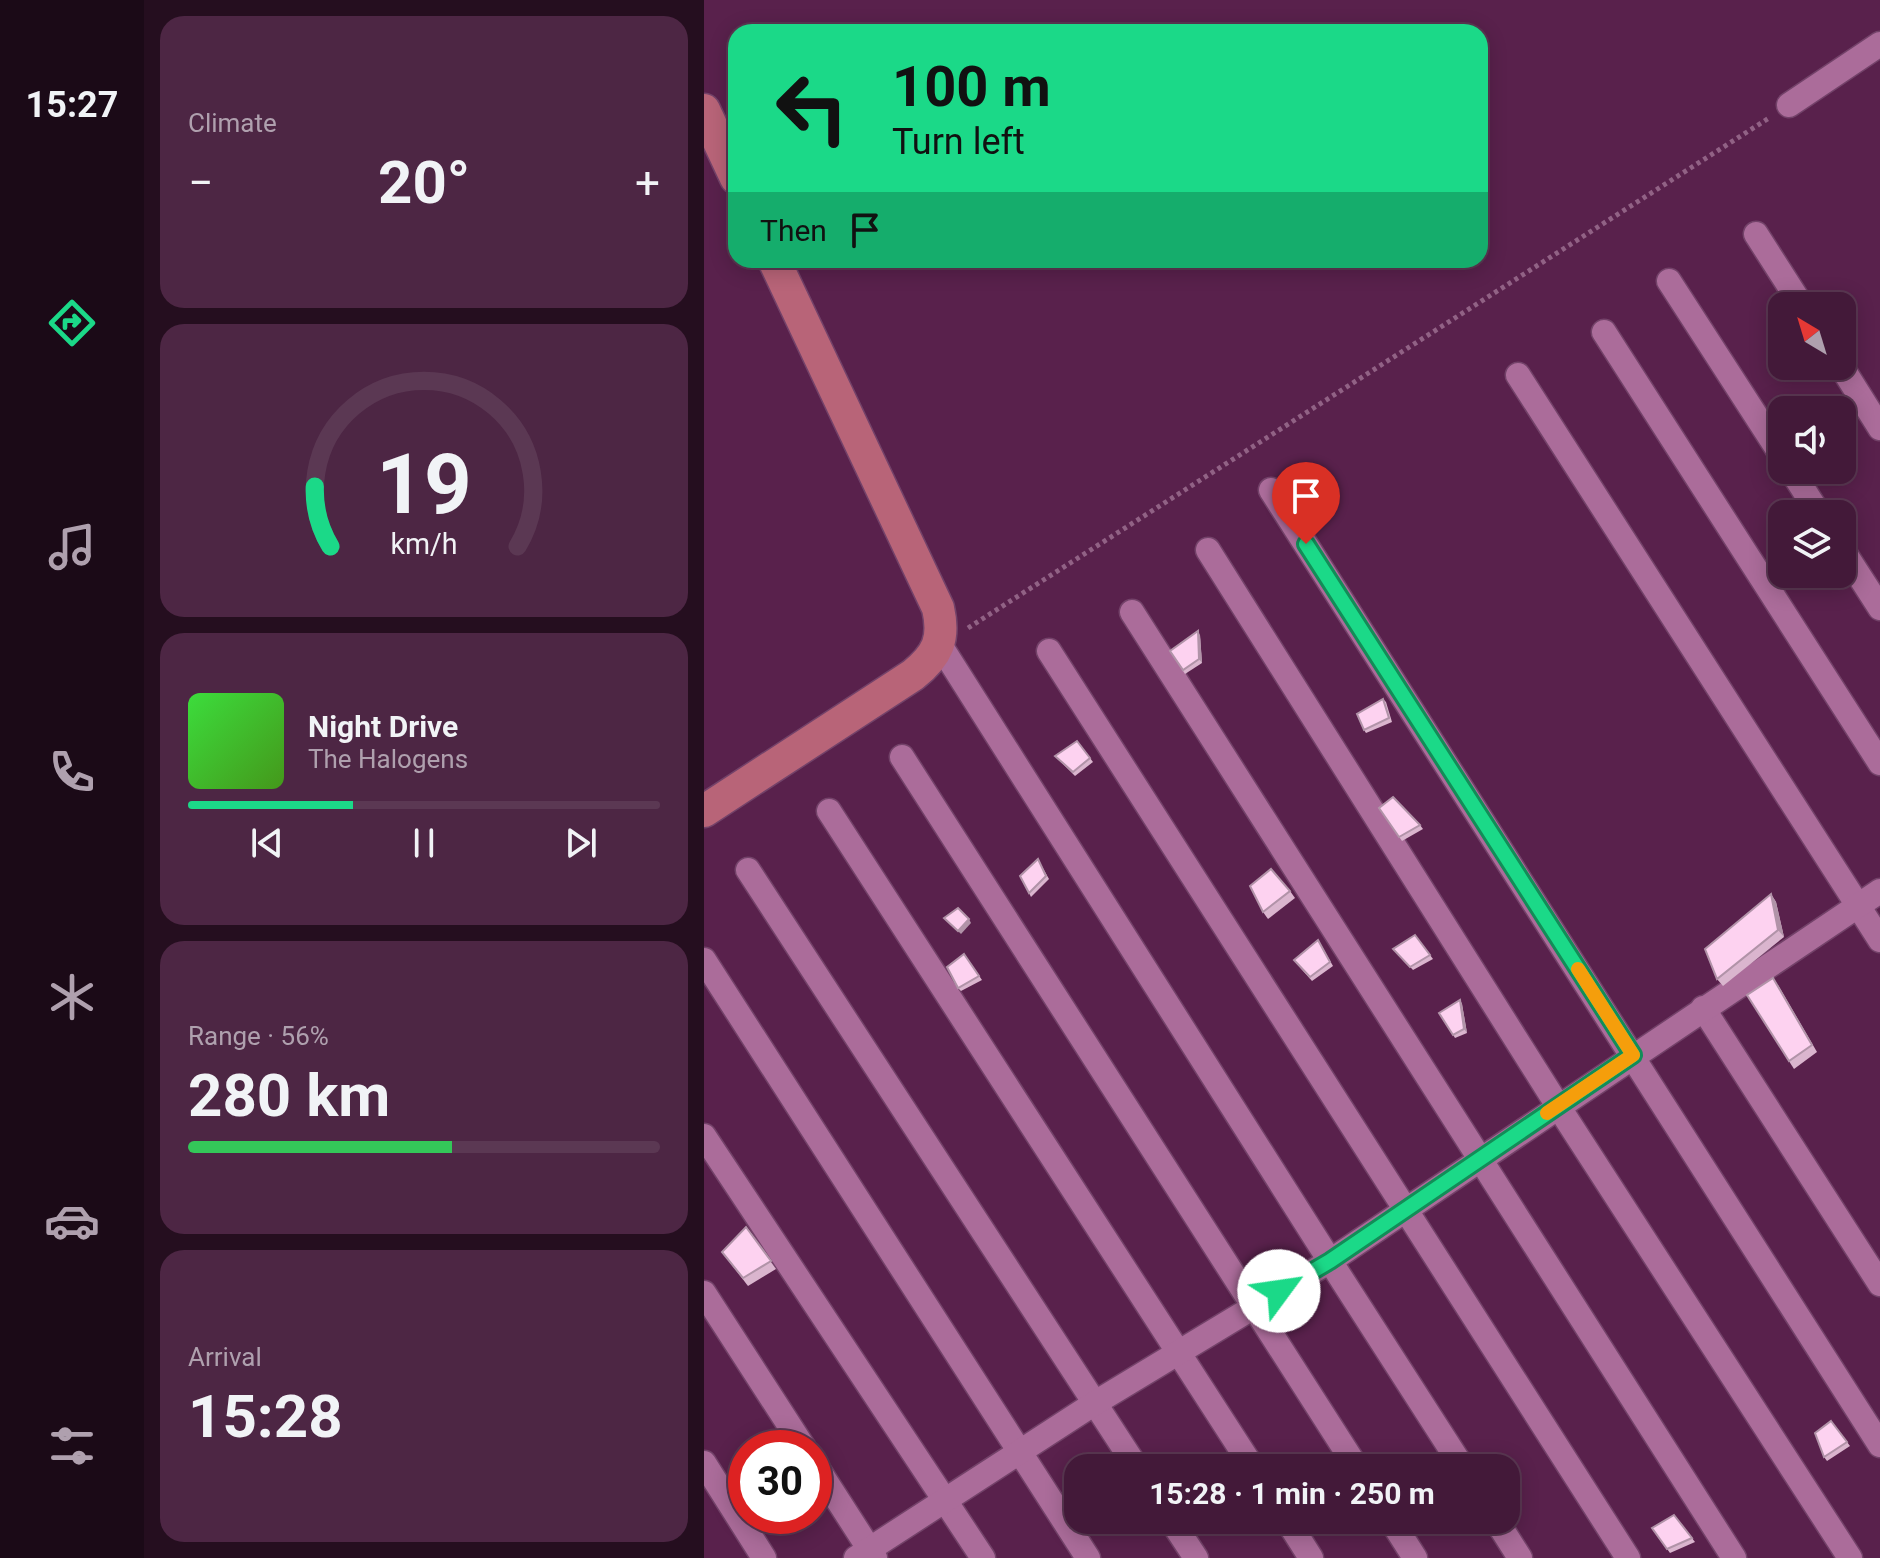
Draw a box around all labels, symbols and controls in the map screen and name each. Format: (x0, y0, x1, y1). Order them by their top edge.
text: 100 m (892, 54, 1051, 120)
icon: left (760, 56, 864, 160)
text: 15:27 (26, 84, 118, 126)
text: Climate (188, 108, 277, 138)
text: Turn left (892, 121, 1025, 163)
text: 20° (378, 147, 470, 218)
text: − (188, 157, 213, 209)
text: + (635, 157, 660, 209)
icon: arrive (843, 208, 887, 252)
text: Then (760, 213, 827, 248)
north arrow (1768, 292, 1856, 380)
map controls (1768, 292, 1856, 588)
icon: directions (44, 295, 100, 351)
button: sound (1768, 396, 1856, 484)
text: 19 (376, 435, 472, 532)
pin (1272, 462, 1340, 544)
icon: arrive (1284, 474, 1328, 518)
button: layers (1768, 500, 1856, 588)
icon: music (44, 519, 100, 575)
text: km/h (390, 527, 458, 561)
text: Night Drive (308, 709, 458, 744)
icon: phone (44, 744, 100, 800)
text: The Halogens (308, 744, 468, 774)
icon: previous (245, 821, 289, 865)
icon: pause (402, 821, 446, 865)
icon: next (559, 821, 603, 865)
icon: climate (44, 969, 100, 1025)
text: Range · 56% (188, 1021, 329, 1051)
text: 280 km (188, 1060, 390, 1131)
icon: car (44, 1193, 100, 1249)
position arrow (1237, 1249, 1321, 1333)
text: Arrival (188, 1342, 262, 1372)
text: 15:28 (188, 1381, 343, 1452)
icon: filters (44, 1418, 100, 1474)
speed limit sign: 30 (728, 1430, 832, 1534)
text: 15:28 · 1 min · 250 m (1149, 1476, 1435, 1511)

